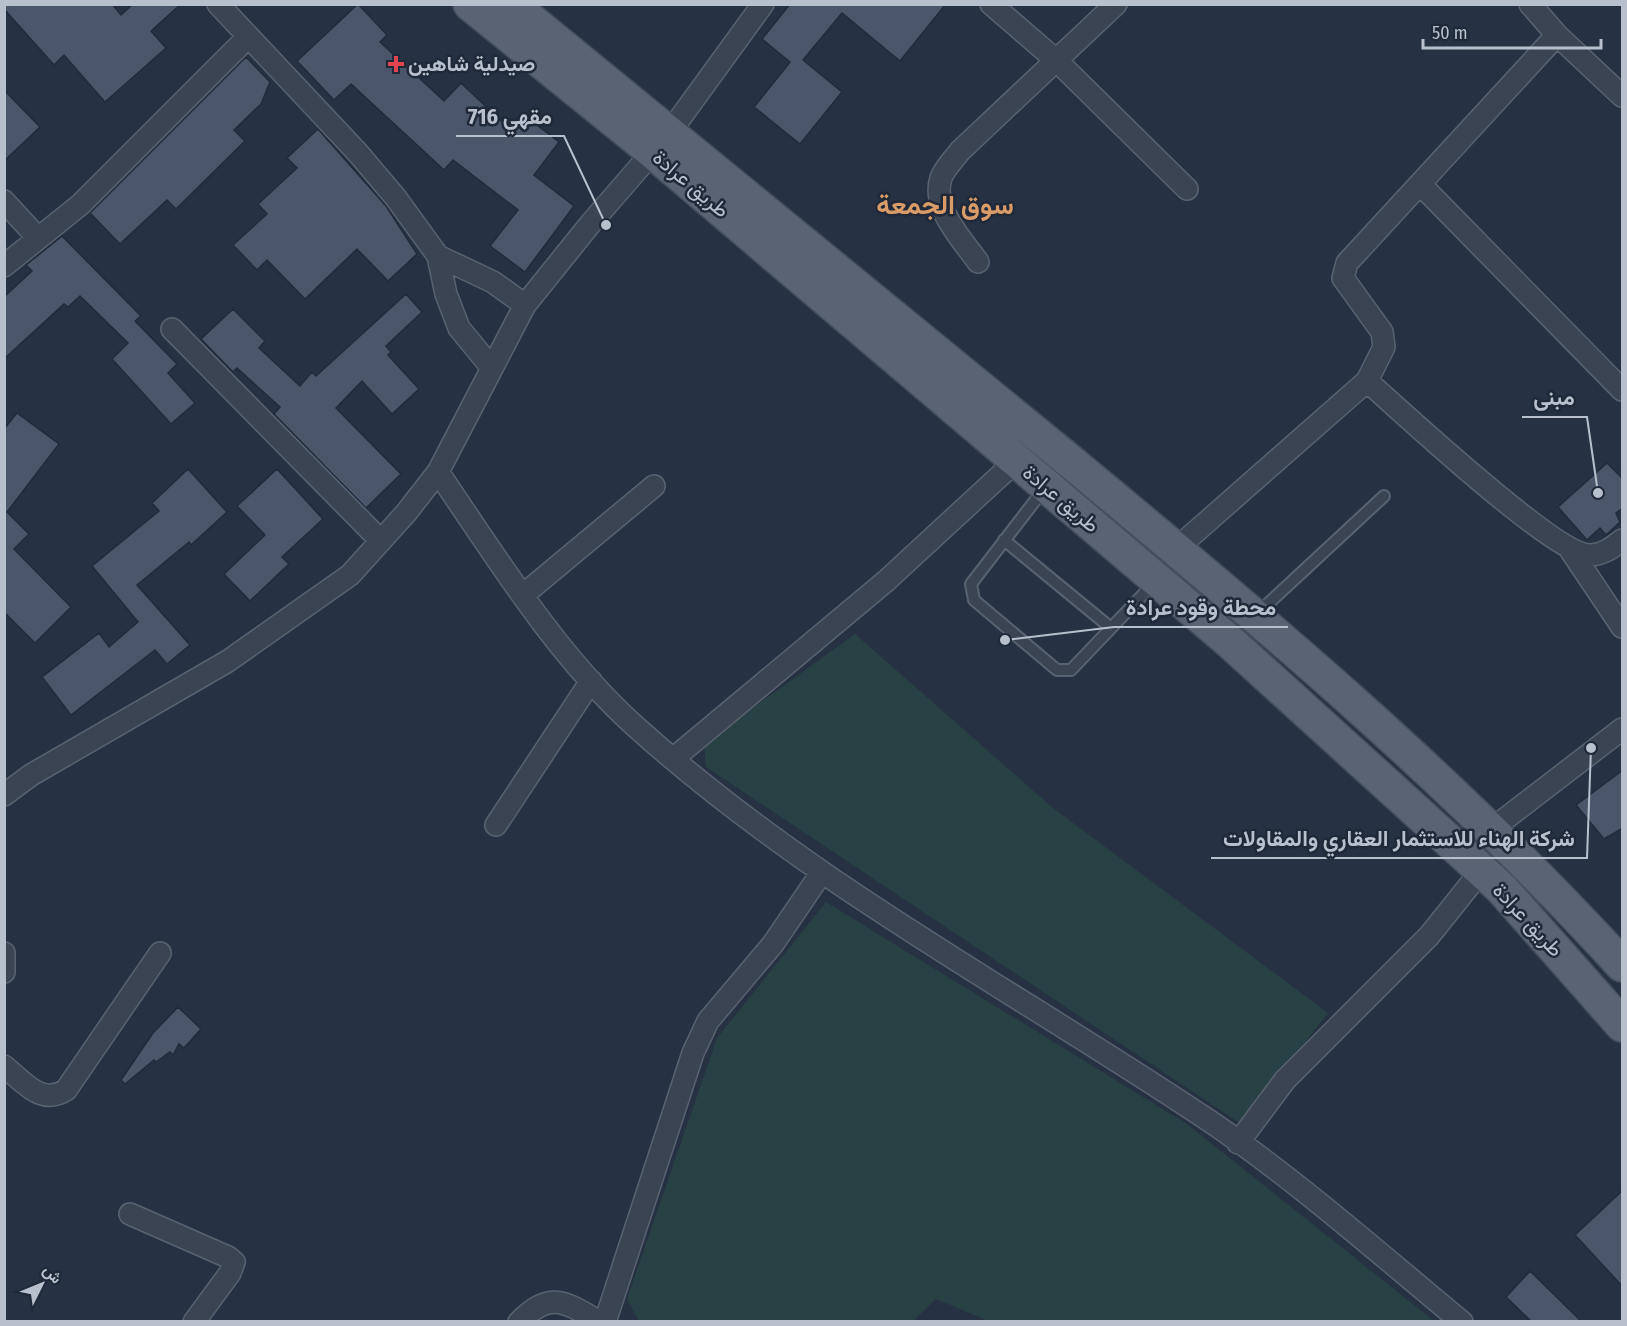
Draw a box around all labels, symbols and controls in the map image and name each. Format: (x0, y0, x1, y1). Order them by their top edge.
scale bar (1423, 12, 1602, 50)
text: 50 m (1432, 22, 1468, 44)
place label: صيدلية شاهين (408, 51, 535, 77)
marker: صيدلية شاهين (389, 57, 403, 71)
callout: مقهي 716 (456, 96, 564, 136)
text: مقهي 716 (468, 103, 552, 135)
street label: طريق عرادة (647, 145, 735, 223)
district label: سوق الجمعة (876, 189, 1014, 222)
callout: مبنى (1522, 377, 1587, 417)
text: مبنى (1533, 384, 1575, 411)
street label: طريق عرادة (1017, 460, 1105, 538)
callout: محطة وقود عرادة (1114, 587, 1288, 627)
text: محطة وقود عرادة (1126, 594, 1276, 621)
callout: شركة الهناء للاستثمار العقاري والمقاولات (1211, 818, 1587, 858)
text: شركة الهناء للاستثمار العقاري والمقاولات (1223, 825, 1575, 857)
street label: طريق عرادة (1487, 878, 1569, 962)
north arrow (12, 1254, 72, 1314)
text: ش (39, 1261, 66, 1288)

